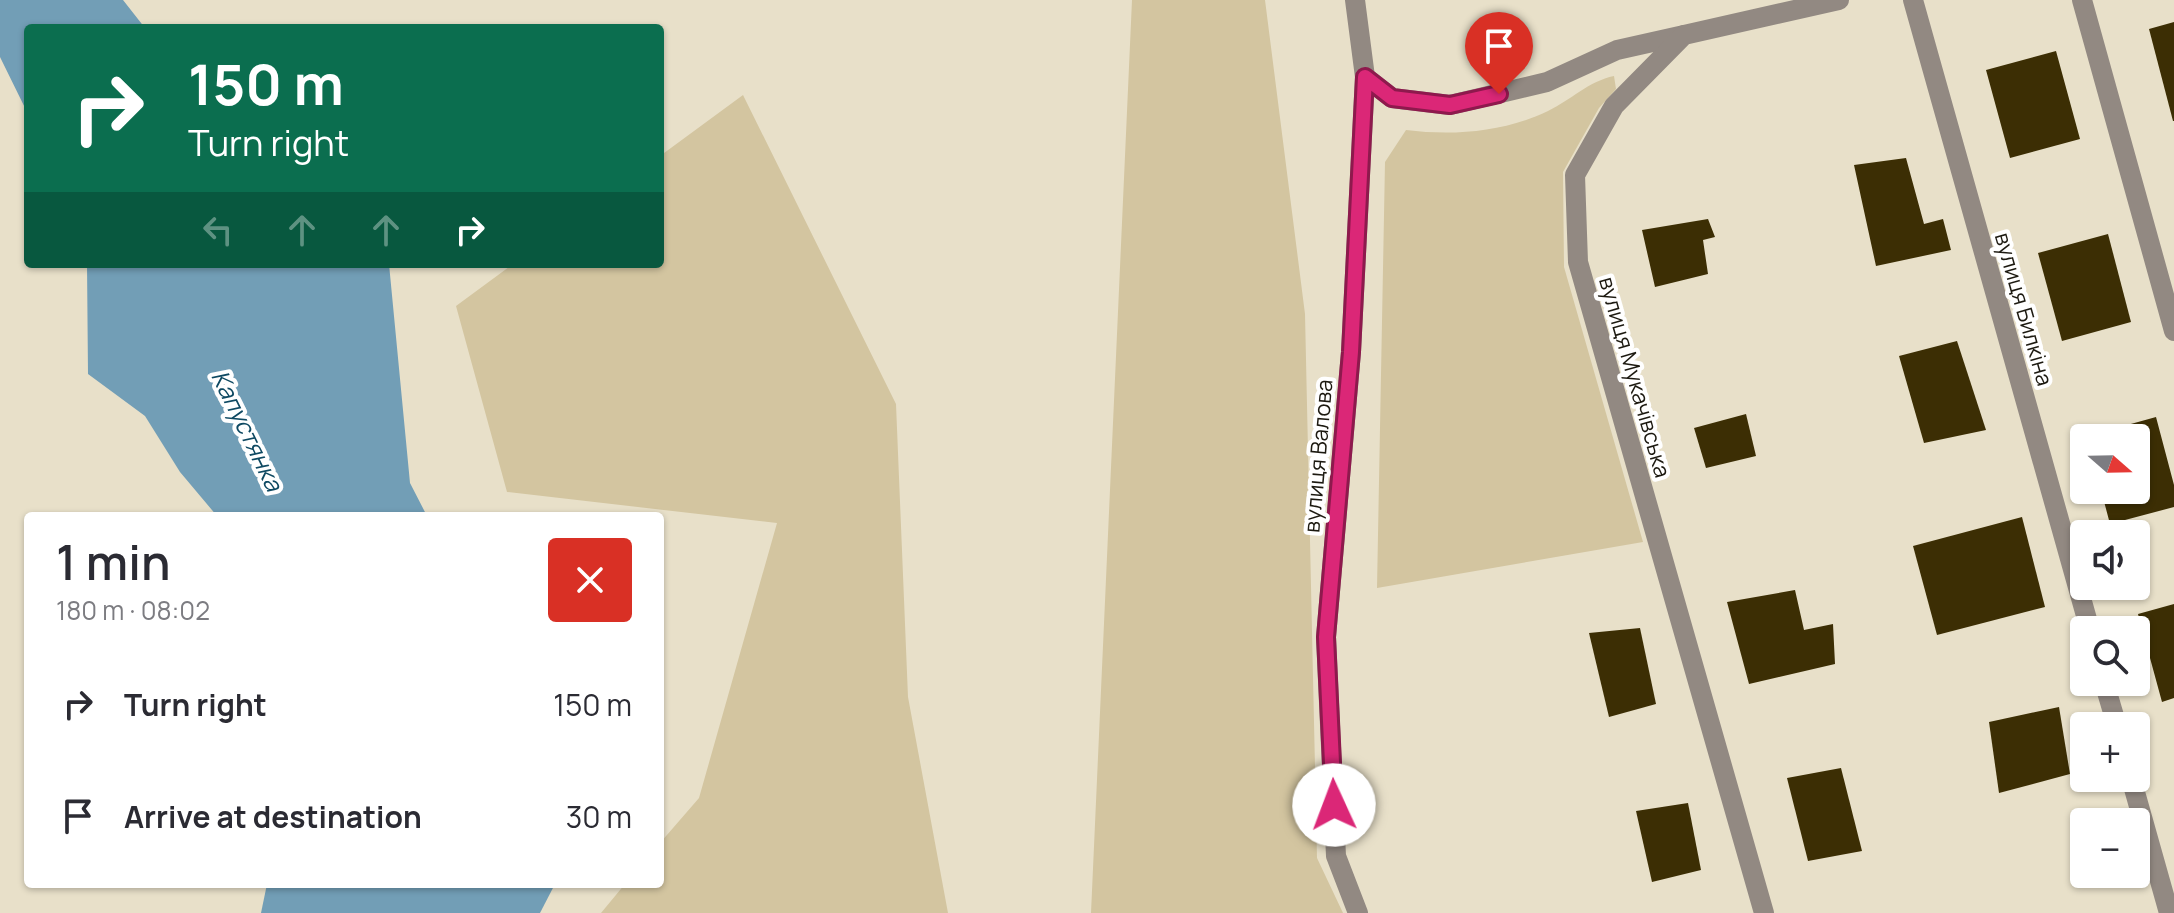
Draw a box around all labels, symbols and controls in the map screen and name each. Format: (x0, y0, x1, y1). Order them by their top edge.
pin (1465, 12, 1533, 94)
icon: arrive (1477, 24, 1521, 68)
text: 150 m (188, 45, 344, 122)
icon: right (56, 56, 160, 160)
text: Turn right (188, 118, 349, 167)
icon: left (196, 208, 240, 252)
icon: ahead (280, 208, 324, 252)
icon: ahead (364, 208, 408, 252)
icon: right (448, 208, 492, 252)
street label: вулиця Билкіна (1988, 229, 2060, 389)
street label: вулиця Мукачівська (1592, 273, 1678, 481)
water label: Капустянка (205, 364, 292, 497)
street label: вулиця Валова (1296, 378, 1340, 534)
north arrow (2070, 424, 2150, 504)
map controls (2070, 424, 2150, 888)
button: sound (2070, 520, 2150, 600)
text: 1 min (56, 529, 170, 594)
button: close (548, 538, 632, 622)
text: 180 m · 08:02 (56, 592, 210, 628)
button: search (2070, 616, 2150, 696)
icon: right (56, 682, 100, 726)
text: Turn right (124, 684, 267, 725)
text: 150 m (553, 684, 632, 725)
button: + (2070, 712, 2150, 792)
position arrow (1292, 763, 1376, 847)
icon: arrive (56, 794, 100, 838)
text: Arrive at destination (124, 796, 422, 837)
text: 30 m (566, 796, 632, 837)
button: − (2070, 808, 2150, 888)

